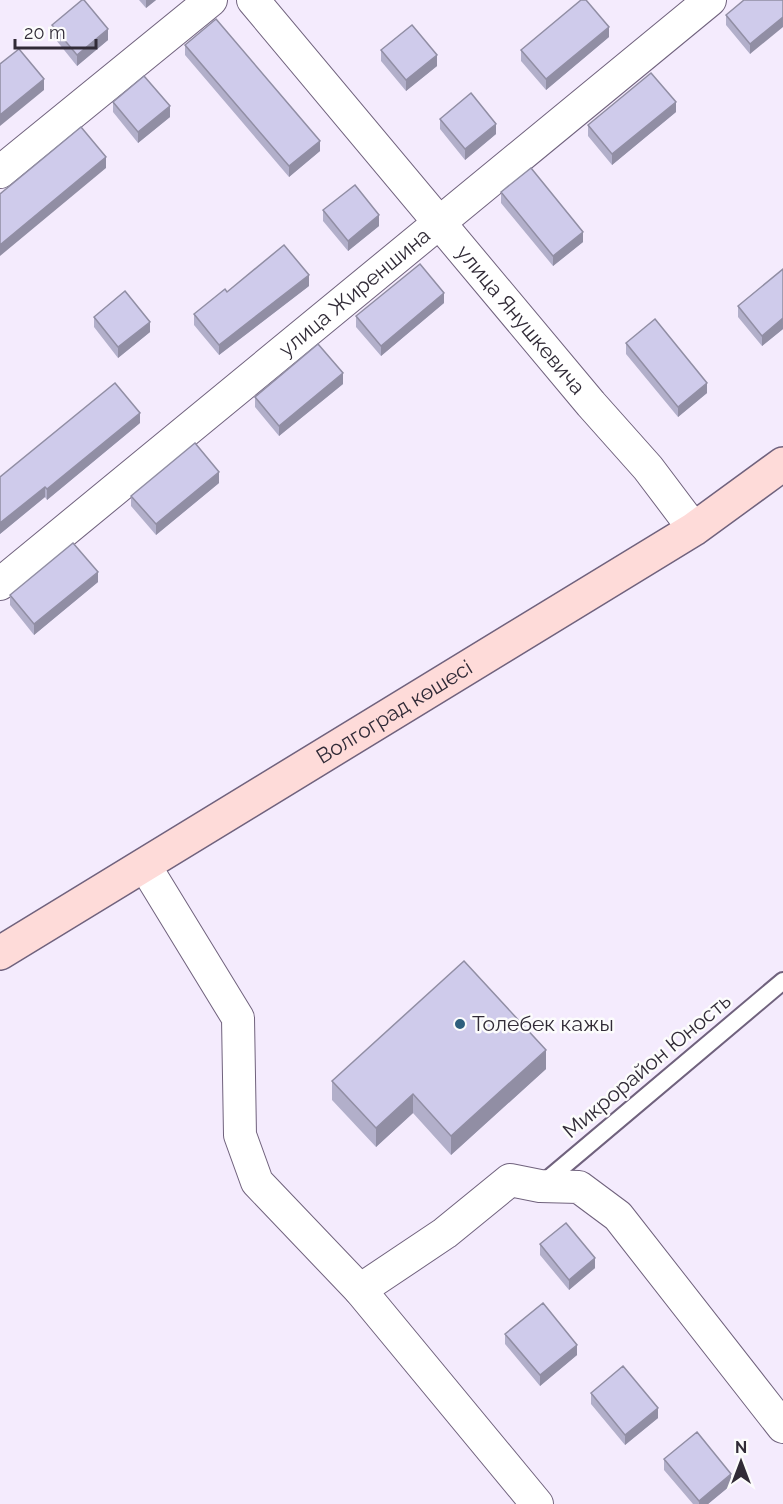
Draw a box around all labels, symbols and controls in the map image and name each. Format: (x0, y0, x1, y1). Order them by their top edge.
scale bar (15, 12, 96, 50)
text: 20 m (24, 22, 66, 43)
street label: улица Жиреншина (273, 223, 435, 362)
street label: улица Янушкевича (451, 240, 591, 399)
street label: Волгоград көшесі (312, 655, 476, 769)
street label: Микрорайон Юность (558, 988, 736, 1143)
place label: Толебек кажы (472, 1011, 614, 1036)
marker: Толебек кажы (453, 1017, 467, 1031)
north arrow (711, 1432, 771, 1492)
text: N (735, 1438, 747, 1457)

